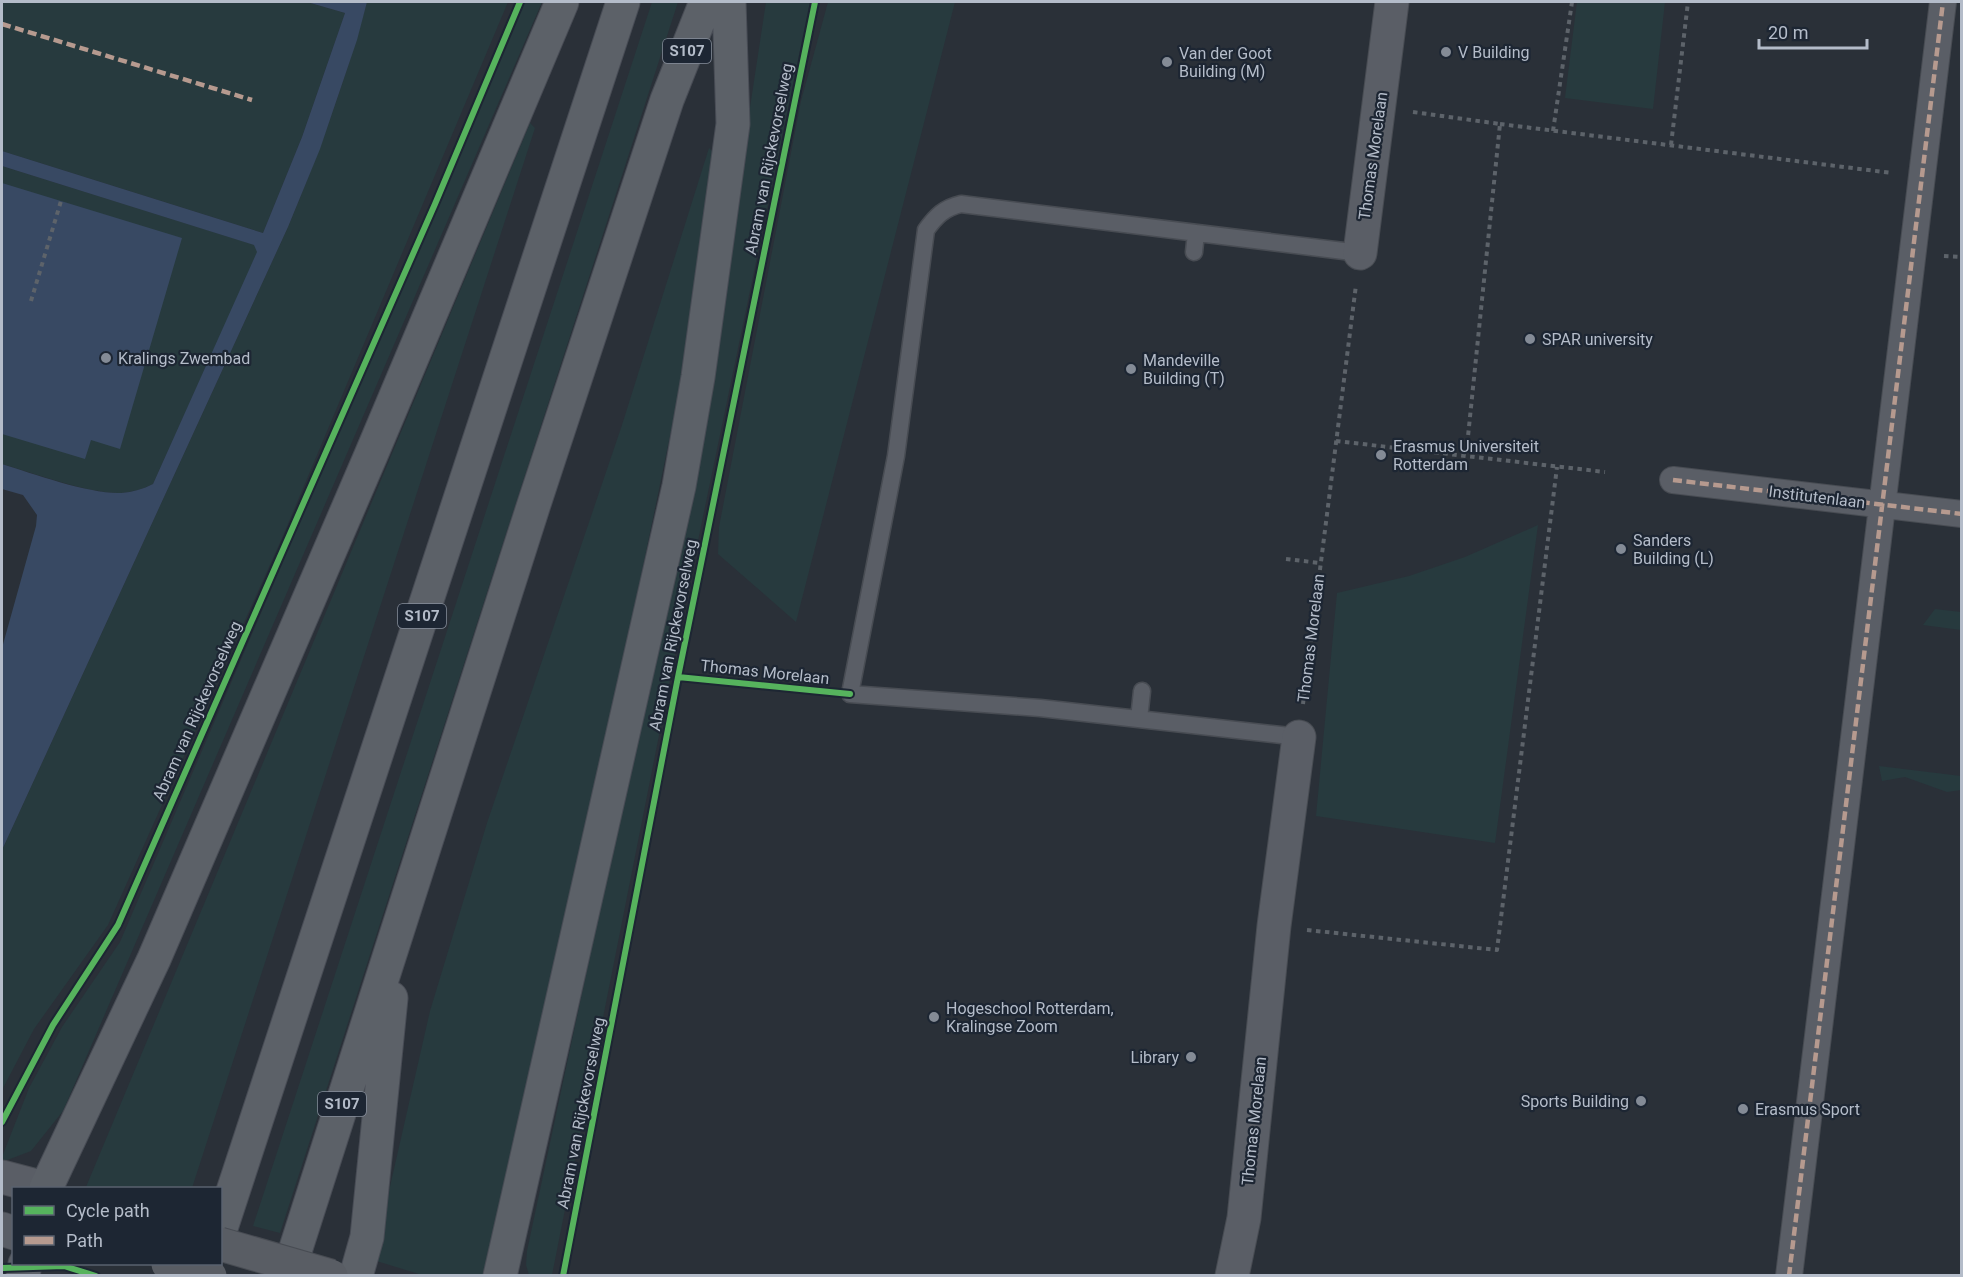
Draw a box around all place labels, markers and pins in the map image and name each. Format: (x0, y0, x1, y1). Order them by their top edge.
place label: V Building (1458, 43, 1529, 62)
place label: Van der Goot Building (M) (1179, 44, 1272, 81)
marker: V Building (1439, 45, 1453, 59)
marker: Van der Goot Building (M) (1160, 55, 1174, 69)
place label: SPAR university (1542, 330, 1653, 349)
marker: SPAR university (1523, 332, 1537, 346)
place label: Kralings Zwembad (118, 349, 250, 368)
marker: Kralings Zwembad (99, 351, 113, 365)
place label: Mandeville Building (T) (1143, 351, 1225, 388)
marker: Mandeville Building (T) (1124, 362, 1138, 376)
place label: Erasmus Universiteit Rotterdam (1393, 437, 1539, 474)
marker: Erasmus Universiteit Rotterdam (1374, 448, 1388, 462)
place label: Sanders Building (L) (1633, 531, 1714, 568)
marker: Sanders Building (L) (1614, 542, 1628, 556)
place label: Hogeschool Rotterdam, Kralingse Zoom (946, 999, 1114, 1036)
marker: Hogeschool Rotterdam, Kralingse Zoom (927, 1010, 941, 1024)
place label: Library (1131, 1048, 1179, 1067)
marker: Library (1184, 1050, 1198, 1064)
place label: Sports Building (1521, 1092, 1629, 1111)
marker: Sports Building (1634, 1094, 1648, 1108)
place label: Erasmus Sport (1755, 1100, 1860, 1119)
marker: Erasmus Sport (1736, 1102, 1750, 1116)

